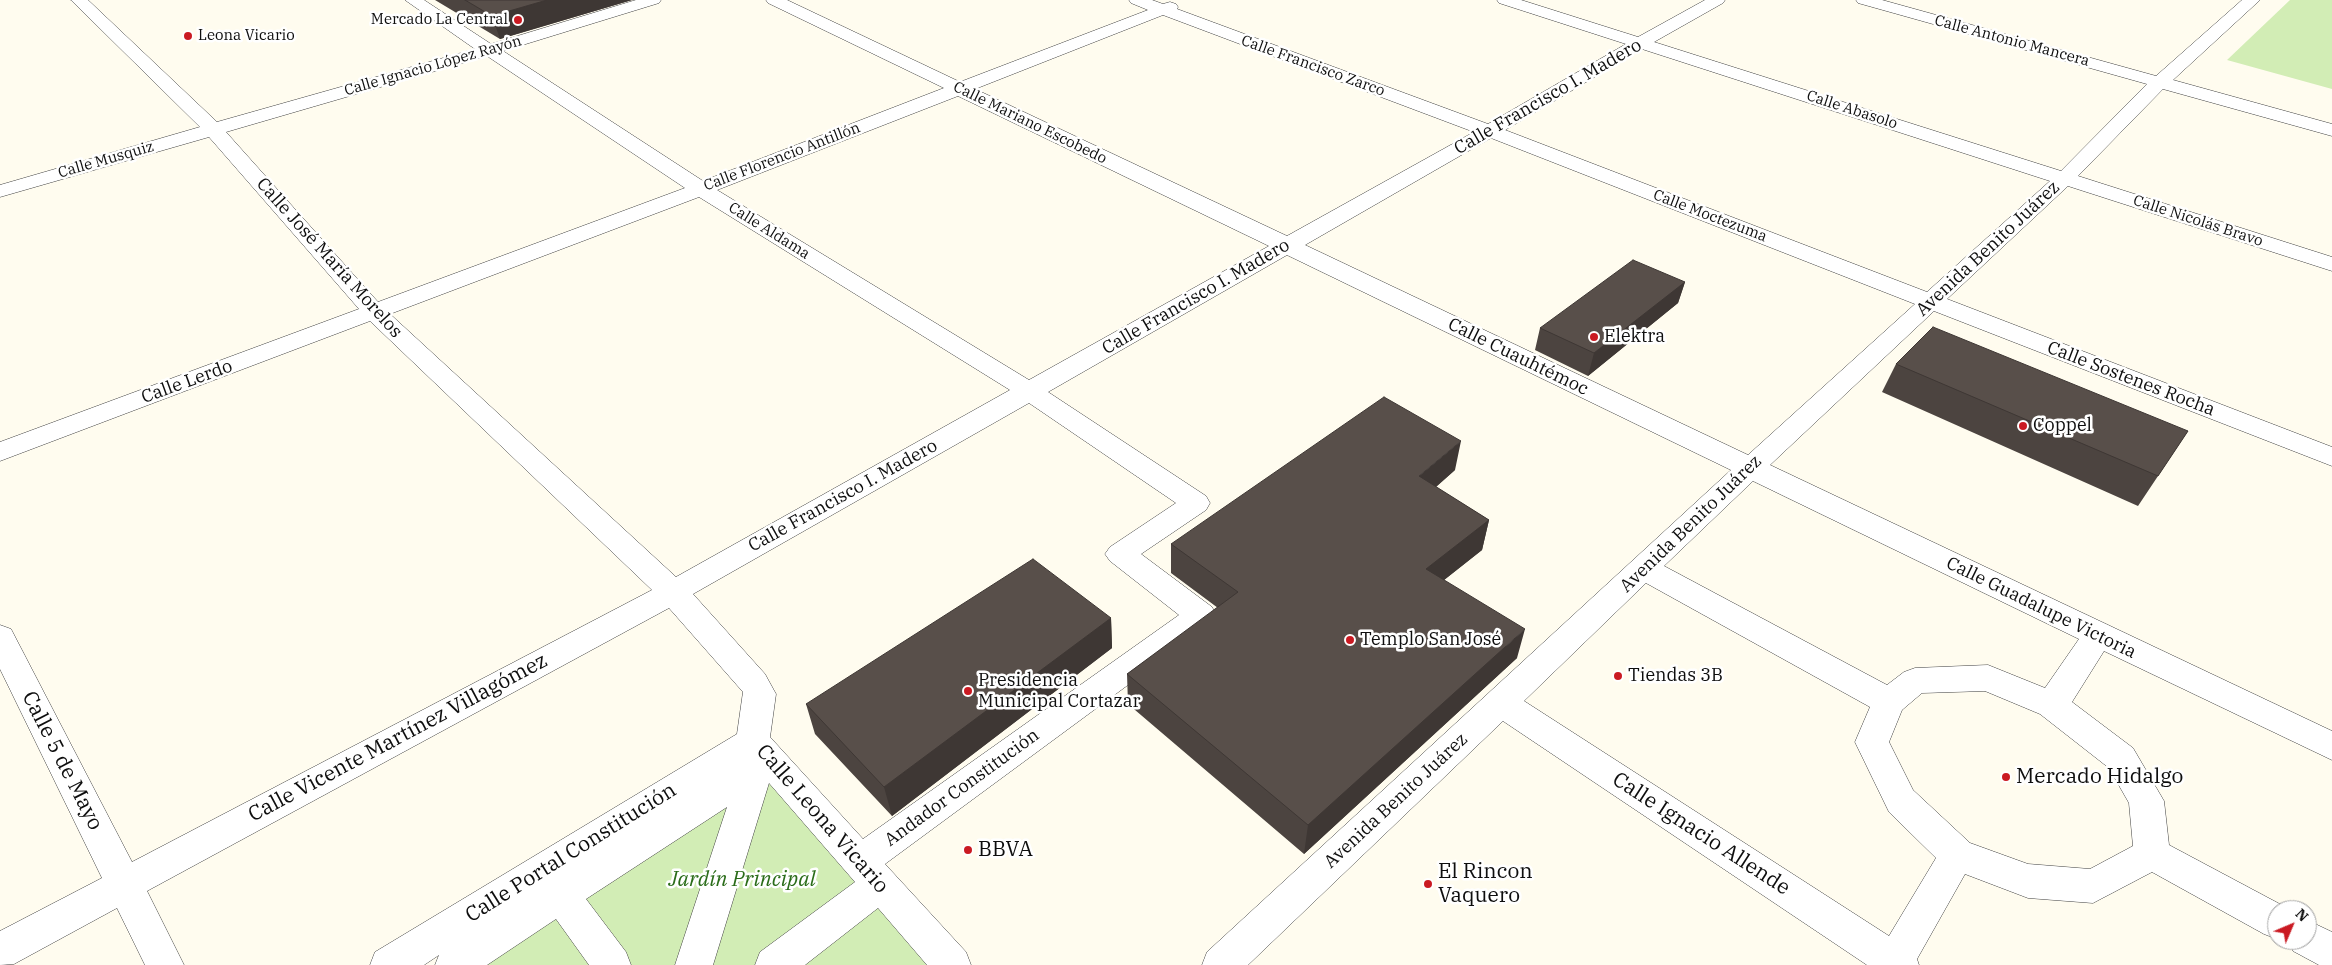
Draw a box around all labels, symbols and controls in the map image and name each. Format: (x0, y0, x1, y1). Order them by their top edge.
place label: Mercado La Central (371, 11, 508, 29)
street label: Calle Antonio Mancera (1933, 12, 2091, 70)
marker: Mercado La Central (512, 14, 524, 26)
place label: Leona Vicario (198, 27, 295, 45)
marker: Leona Vicario (182, 30, 194, 42)
street label: Calle Ignacio López Rayón (342, 32, 524, 100)
street label: Calle Francisco Zarco (1239, 32, 1387, 100)
street label: Calle Francisco I. Madero (1450, 34, 1646, 160)
street label: Calle Mariano Escobedo (950, 78, 1110, 168)
street label: Calle Abasolo (1804, 87, 1900, 133)
street label: Calle Florencio Antillón (701, 119, 863, 195)
street label: Calle Musquiz (56, 138, 156, 182)
street label: Calle José María Morelos (251, 174, 407, 342)
street label: Avenida Benito Juárez (1912, 177, 2064, 321)
street label: Calle Moctezuma (1651, 186, 1769, 246)
street label: Calle Nicolás Bravo (2131, 192, 2265, 250)
street label: Calle Aldama (725, 199, 813, 263)
street label: Calle Francisco I. Madero (1098, 234, 1294, 360)
street label: Calle Cuauhtémoc (1444, 314, 1592, 400)
place label: Elektra (1604, 326, 1665, 348)
marker: Elektra (1588, 331, 1600, 343)
street label: Calle Sostenes Rocha (2044, 337, 2218, 421)
street label: Calle Lerdo (138, 356, 236, 408)
place label: Coppel (2033, 415, 2092, 437)
marker: Coppel (2017, 420, 2029, 432)
street label: Calle Francisco I. Madero (745, 435, 941, 557)
street label: Avenida Benito Juárez (1616, 451, 1766, 597)
street label: Calle Guadalupe Victoria (1942, 553, 2140, 663)
place label: Templo San José (1360, 629, 1501, 651)
marker: Templo San José (1344, 634, 1356, 646)
street label: Calle Vicente Martínez Villagómez (244, 648, 552, 828)
place label: Tiendas 3B (1628, 665, 1723, 687)
place label: Presidencia Municipal Cortazar (978, 670, 1141, 712)
marker: Tiendas 3B (1612, 670, 1624, 682)
marker: Presidencia Municipal Cortazar (962, 685, 974, 697)
street label: Calle 5 de Mayo (16, 687, 108, 835)
street label: Andador Constitución (880, 725, 1044, 851)
street label: Avenida Benito Juárez (1320, 729, 1472, 873)
street label: Calle Leona Vicario (750, 739, 894, 899)
place label: Mercado Hidalgo (2016, 764, 2183, 790)
street label: Calle Ignacio Allende (1607, 767, 1795, 901)
marker: Mercado Hidalgo (2000, 771, 2012, 783)
street label: Calle Portal Constitución (461, 778, 681, 928)
place label: BBVA (978, 837, 1033, 863)
marker: BBVA (962, 844, 974, 856)
place label: El Rincon Vaquero (1438, 859, 1533, 909)
park label: Jardín Principal (668, 867, 816, 893)
marker: El Rincon Vaquero (1422, 878, 1434, 890)
north arrow (2267, 900, 2317, 950)
text: N (2292, 905, 2312, 925)

